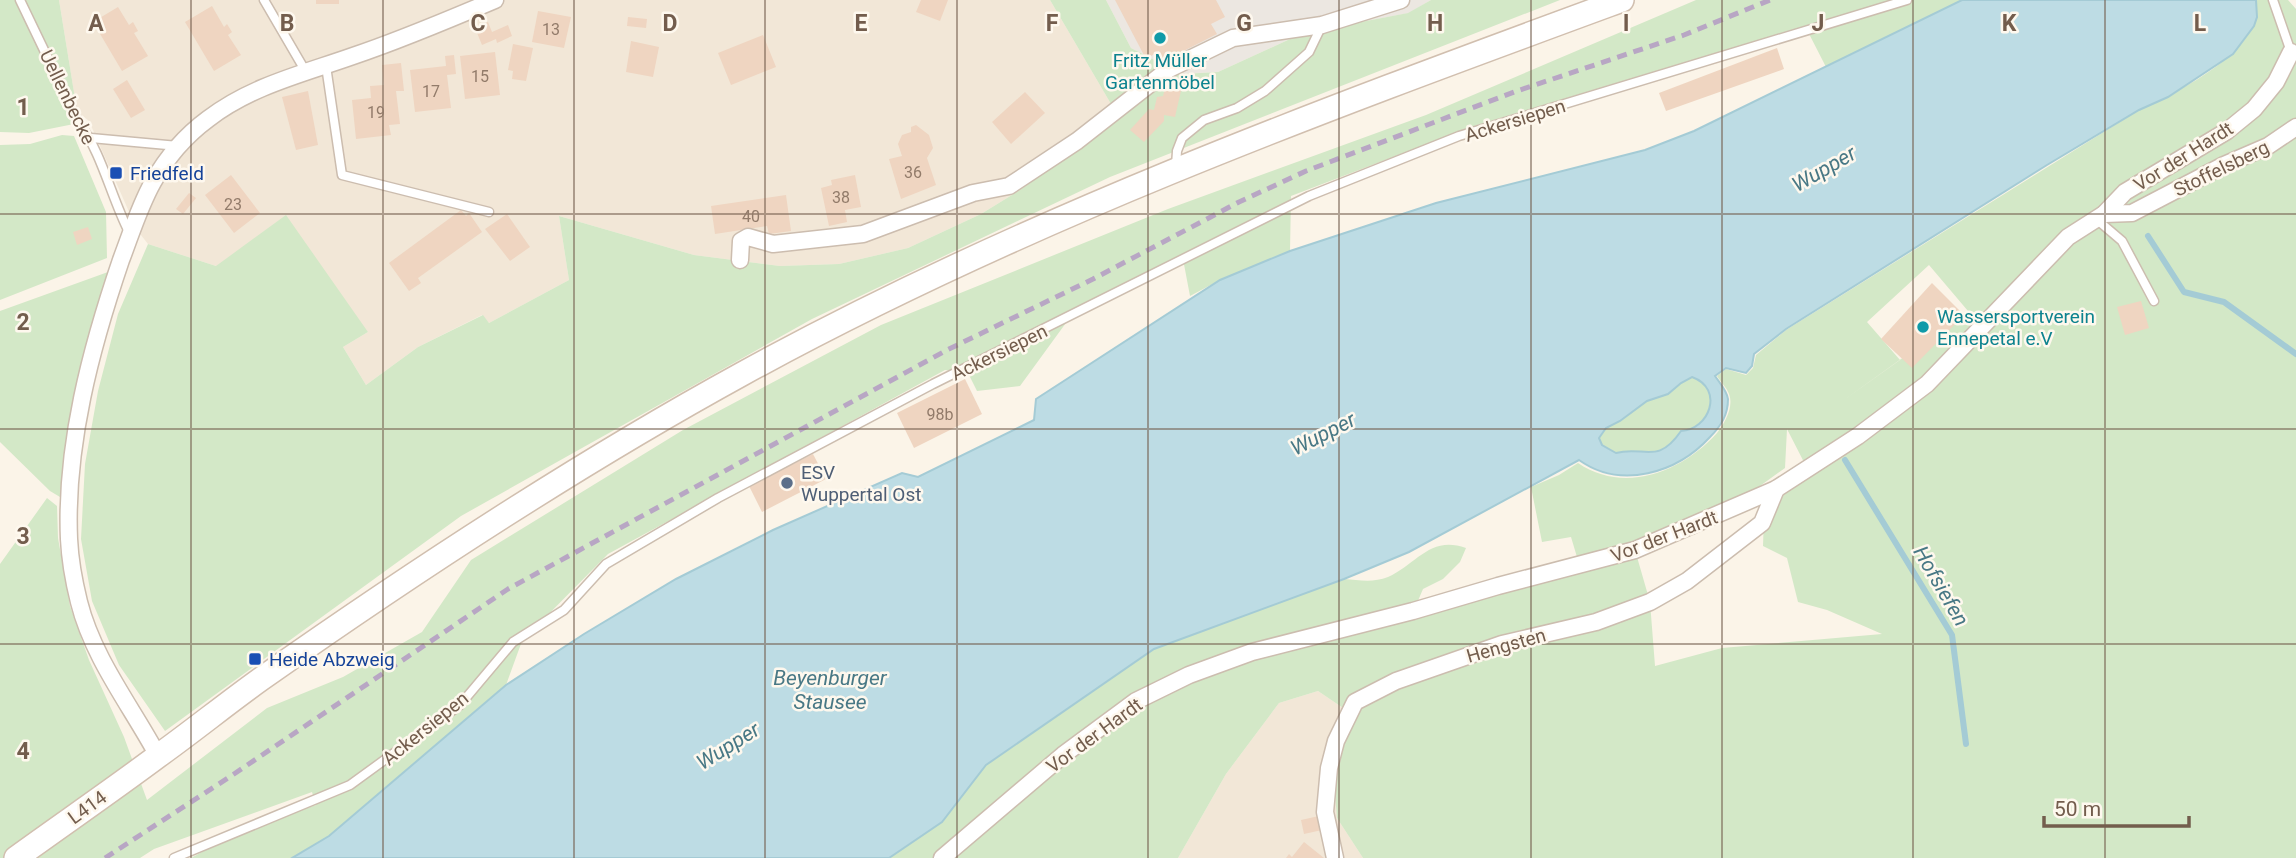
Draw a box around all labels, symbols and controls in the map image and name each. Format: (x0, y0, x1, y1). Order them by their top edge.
text: A (88, 10, 104, 37)
text: B (280, 10, 294, 37)
text: C (470, 10, 486, 37)
text: D (663, 10, 677, 37)
text: E (855, 10, 868, 37)
text: F (1046, 10, 1059, 37)
text: G (1236, 10, 1252, 37)
text: H (1427, 10, 1443, 37)
text: I (1623, 10, 1629, 37)
text: J (1812, 10, 1824, 37)
text: K (2002, 10, 2017, 37)
text: L (2194, 10, 2206, 37)
house number: 13 (542, 20, 560, 39)
marker: Fritz Müller Gartenmöbel (1152, 30, 1168, 46)
street label: Uellenbecke (35, 46, 100, 148)
place label: Fritz Müller Gartenmöbel (1105, 49, 1215, 94)
house number: 15 (471, 67, 489, 86)
house number: 17 (422, 82, 440, 101)
text: 1 (16, 94, 30, 121)
street label: Ackersiepen (1462, 94, 1568, 147)
house number: 19 (367, 103, 385, 122)
street label: Vor der Hardt (2129, 117, 2237, 196)
street label: Stoffelsberg (2170, 135, 2273, 201)
water label: Wupper (1788, 141, 1861, 197)
place label: Friedfeld (130, 162, 204, 185)
house number: 36 (904, 163, 922, 182)
marker: Friedfeld (108, 165, 124, 181)
house number: 38 (832, 188, 850, 207)
house number: 23 (224, 195, 242, 214)
house number: 40 (742, 207, 760, 226)
place label: Wassersportverein Ennepetal e.V (1937, 305, 2095, 350)
text: 2 (16, 309, 30, 336)
street label: Ackersiepen (947, 319, 1051, 386)
marker: Wassersportverein Ennepetal e.V (1915, 319, 1931, 335)
house number: 98b (927, 405, 954, 424)
water label: Wupper (1287, 407, 1360, 461)
place label: ESV Wuppertal Ost (801, 461, 921, 506)
marker: ESV Wuppertal Ost (779, 475, 795, 491)
street label: Vor der Hardt (1607, 506, 1721, 567)
text: 3 (16, 523, 30, 550)
water label: Hofsiefen (1909, 542, 1973, 630)
street label: Hengsten (1464, 623, 1548, 668)
place label: Heide Abzweig (269, 648, 395, 671)
marker: Heide Abzweig (247, 651, 263, 667)
water label: Beyenburger Stausee (773, 666, 888, 714)
street label: Ackersiepen (378, 687, 473, 770)
street label: Vor der Hardt (1042, 693, 1147, 778)
water label: Wupper (692, 717, 765, 775)
text: 4 (16, 738, 30, 765)
scale bar (2044, 784, 2189, 828)
street label: L414 (63, 785, 111, 829)
text: 50 m (2054, 797, 2101, 821)

